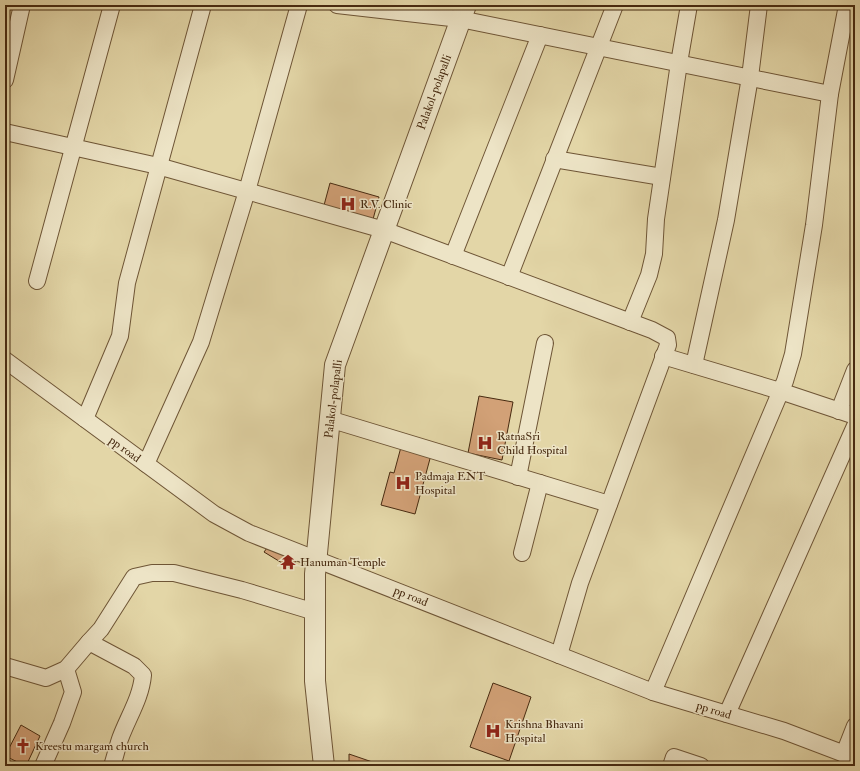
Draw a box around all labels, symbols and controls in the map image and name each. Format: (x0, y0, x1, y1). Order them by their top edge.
street label: Palakol-polapalli (414, 52, 455, 132)
hospital icon: R.V. Clinic (339, 195, 357, 213)
place label: R.V. Clinic (360, 197, 412, 212)
street label: Palakol-polapalli (321, 359, 346, 439)
place label: RatnaSri Child Hospital (497, 429, 567, 458)
street label: pp road (105, 432, 144, 466)
hospital icon: RatnaSri Child Hospital (476, 434, 494, 452)
place label: Padmaja ENT Hospital (415, 469, 486, 498)
hospital icon: Padmaja ENT Hospital (394, 474, 412, 492)
temple icon: Hanuman Temple (279, 553, 297, 571)
place label: Hanuman Temple (300, 555, 386, 570)
street label: pp road (391, 582, 430, 610)
street label: pp road (694, 698, 733, 723)
place label: Krishna Bhavani Hospital (505, 717, 583, 746)
hospital icon: Krishna Bhavani Hospital (484, 722, 502, 740)
church icon: Kreestu margam church (14, 737, 32, 755)
place label: Kreestu margam church (35, 739, 149, 754)

